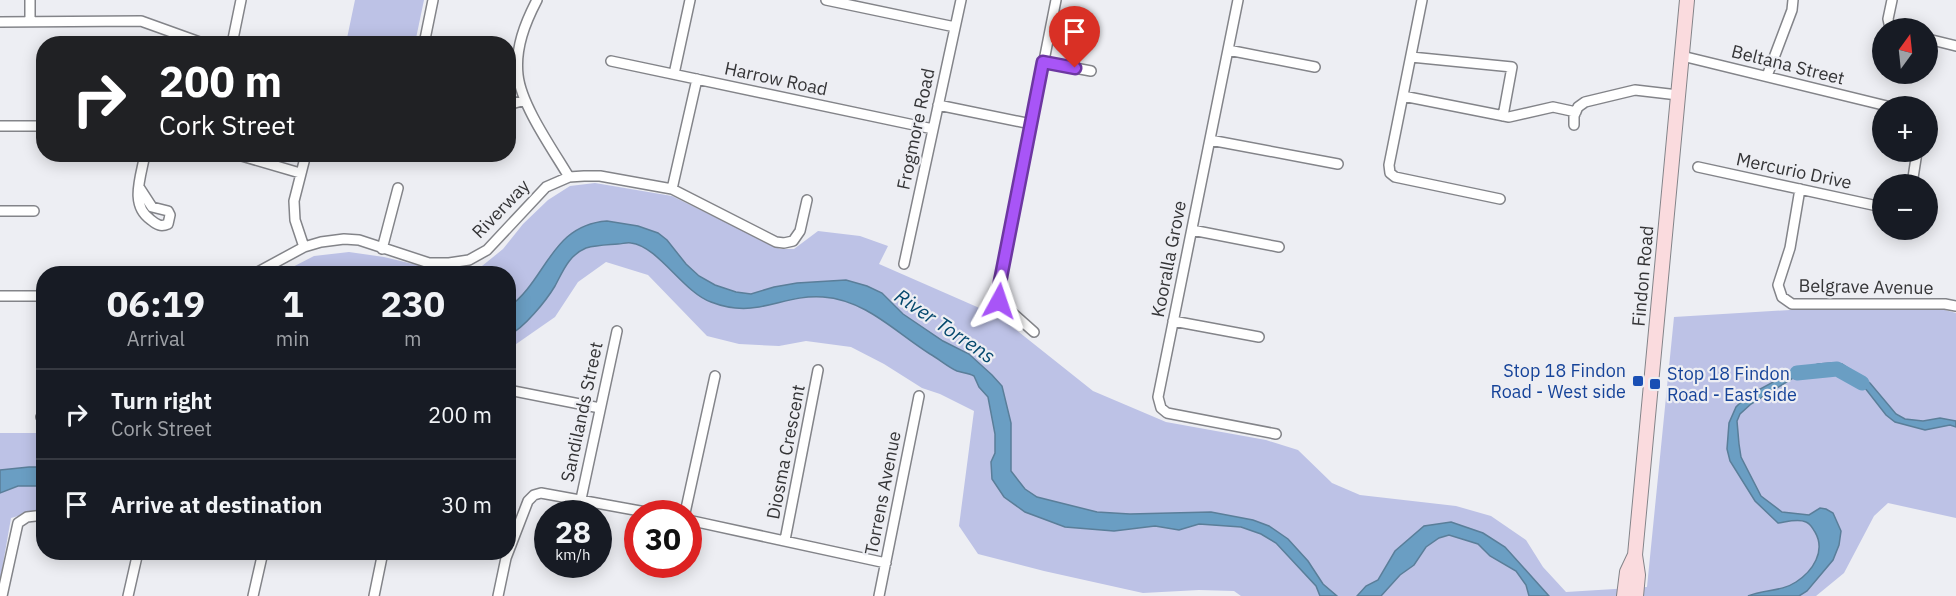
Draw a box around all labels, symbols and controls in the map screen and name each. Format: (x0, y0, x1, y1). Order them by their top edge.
pin (1049, 6, 1100, 68)
icon: arrive (1058, 15, 1091, 48)
north arrow (1872, 18, 1938, 84)
map controls (1872, 18, 1938, 240)
street label: Beltana Street (1729, 39, 1847, 90)
text: 200 m (159, 54, 282, 109)
street label: Harrow Road (722, 56, 830, 101)
icon: right (60, 60, 138, 138)
street label: Frogmore Road (891, 66, 940, 192)
button: + (1872, 96, 1938, 162)
text: Cork Street (159, 107, 295, 142)
street label: Mercurio Drive (1734, 147, 1854, 194)
street label: Riverway (467, 174, 534, 243)
button: − (1872, 174, 1938, 240)
street label: Kooralla Grove (1146, 198, 1191, 319)
street label: Findon Road (1627, 225, 1658, 327)
position arrow (967, 269, 1031, 333)
street label: Belgrave Avenue (1798, 274, 1934, 299)
text: 06:19 (107, 280, 205, 327)
text: 1 (282, 280, 304, 327)
text: 230 (380, 280, 445, 327)
water label: River Torrens (890, 282, 1001, 369)
text: Arrival (127, 325, 185, 352)
text: min (276, 325, 310, 352)
text: m (404, 325, 422, 352)
street label: Sandilands Street (555, 340, 608, 484)
place label: Stop 18 Findon Road - West side (1490, 359, 1626, 403)
place label: Stop 18 Findon Road - East side (1667, 362, 1797, 406)
marker: Stop 18 Findon Road - West side (1631, 374, 1645, 388)
marker: Stop 18 Findon Road - East side (1648, 377, 1662, 391)
street label: Diosma Crescent (761, 383, 810, 521)
text: Turn right (111, 386, 212, 415)
icon: right (60, 398, 93, 431)
text: 200 m (428, 400, 492, 429)
text: Cork Street (111, 415, 212, 442)
street label: Torrens Avenue (859, 429, 906, 557)
icon: arrive (60, 488, 93, 521)
text: Arrive at destination (111, 490, 322, 519)
text: 30 m (441, 490, 492, 519)
speed limit sign: 30 (624, 500, 702, 578)
text: 28 (555, 512, 591, 551)
text: km/h (555, 545, 591, 564)

